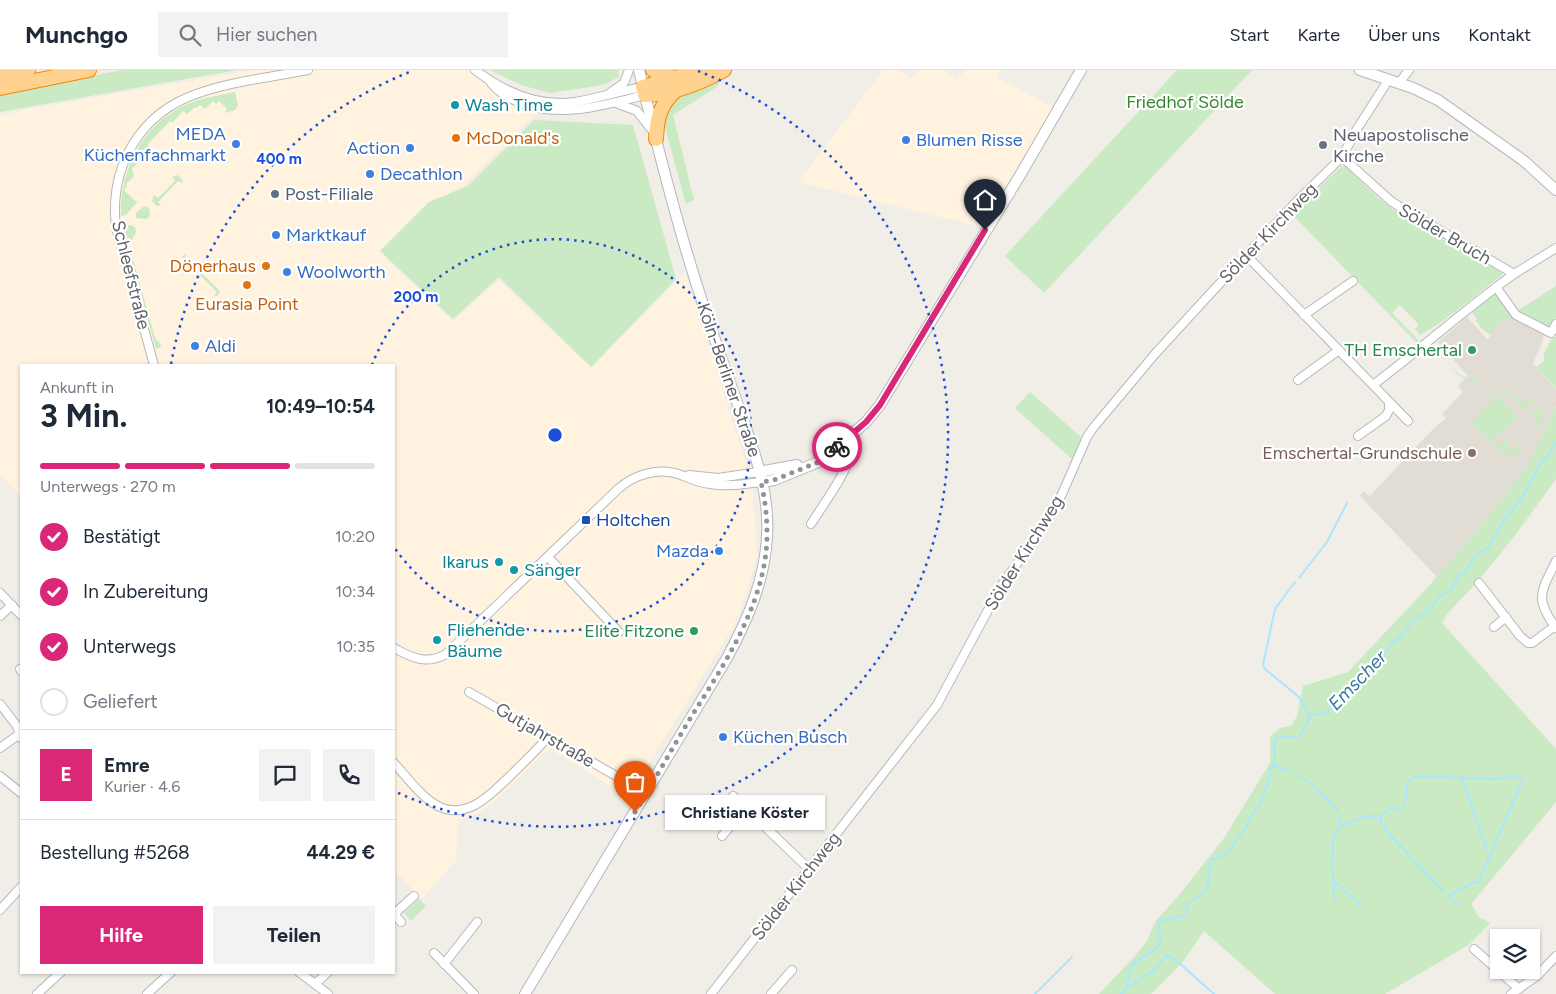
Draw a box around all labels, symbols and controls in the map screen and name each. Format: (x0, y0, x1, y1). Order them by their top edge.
search box (158, 12, 508, 57)
text: Munchgo (25, 20, 128, 49)
icon: search (176, 21, 204, 49)
text: Hier suchen (216, 23, 317, 46)
text: Start (1230, 24, 1269, 46)
text: Karte (1297, 24, 1340, 46)
text: Über uns (1368, 24, 1440, 46)
text: Kontakt (1468, 24, 1531, 46)
park label: Friedhof Sölde (1126, 91, 1244, 113)
place label: Wash Time (465, 94, 553, 116)
marker: Wash Time (449, 99, 461, 111)
place label: MEDA Küchenfachmarkt (84, 123, 226, 166)
place label: Neuapostolische Kirche (1333, 124, 1469, 167)
place label: McDonald's (466, 127, 560, 149)
place label: Blumen Risse (916, 129, 1023, 151)
marker: McDonald's (450, 132, 462, 144)
marker: Blumen Risse (900, 134, 912, 146)
place label: Action (347, 137, 400, 159)
marker: MEDA Küchenfachmarkt (230, 138, 242, 150)
marker: Neuapostolische Kirche (1317, 139, 1329, 151)
marker: Action (404, 142, 416, 154)
text: 400 m (256, 150, 302, 168)
place label: Decathlon (380, 163, 462, 185)
marker: Decathlon (364, 168, 376, 180)
street label: Sölder Kirchweg (1214, 178, 1322, 288)
pin (964, 179, 1006, 230)
place label: Post-Filiale (285, 183, 374, 205)
icon: home (971, 186, 999, 214)
marker: Post-Filiale (269, 188, 281, 200)
street label: Sölder Bruch (1395, 199, 1495, 269)
street label: Schleefstraße (107, 218, 155, 332)
place label: Marktkauf (286, 224, 367, 246)
marker: Marktkauf (270, 229, 282, 241)
place label: Dönerhaus (170, 255, 256, 277)
marker: Dönerhaus (260, 260, 272, 272)
place label: Woolworth (297, 261, 386, 283)
marker: Woolworth (281, 266, 293, 278)
marker: Eurasia Point (241, 279, 253, 291)
text: 200 m (394, 288, 438, 306)
place label: Eurasia Point (195, 293, 299, 315)
street label: Köln-Berliner Straße (692, 300, 766, 460)
place label: Aldi (205, 335, 236, 357)
place label: TH Emschertal (1344, 339, 1462, 361)
marker: Aldi (189, 340, 201, 352)
marker: TH Emschertal (1466, 344, 1478, 356)
text: Ankunft in (40, 378, 114, 397)
text: 10:49–10:54 (266, 395, 375, 418)
text: 3 Min. (40, 397, 127, 435)
courier (812, 422, 862, 472)
centre of rings (546, 426, 564, 444)
icon: bike (823, 433, 851, 461)
place label: Emschertal-Grundschule (1262, 442, 1462, 464)
marker: Emschertal-Grundschule (1466, 447, 1478, 459)
text: Unterwegs · 270 m (40, 477, 176, 496)
street label: Sölder Kirchweg (980, 491, 1068, 615)
place label: Holtchen (596, 509, 670, 531)
marker: Holtchen (580, 514, 592, 526)
icon: check (40, 523, 68, 551)
text: Bestätigt (83, 525, 161, 548)
text: 10:20 (335, 527, 375, 546)
place label: Mazda (656, 540, 709, 562)
marker: Mazda (713, 545, 725, 557)
place label: Ikarus (442, 551, 489, 573)
marker: Ikarus (493, 556, 505, 568)
place label: Sänger (524, 559, 581, 581)
marker: Sänger (508, 564, 520, 576)
icon: check (40, 578, 68, 606)
text: In Zubereitung (83, 580, 208, 603)
text: 10:34 (335, 582, 375, 601)
place label: Fliehende Bäume (447, 619, 525, 662)
place label: Elite Fitzone (584, 620, 684, 642)
marker: Elite Fitzone (688, 625, 700, 637)
icon: check (40, 633, 68, 661)
marker: Fliehende Bäume (431, 634, 443, 646)
text: Unterwegs (83, 635, 176, 658)
text: 10:35 (336, 637, 375, 656)
water label: Emscher (1323, 645, 1392, 715)
text: Geliefert (83, 690, 158, 713)
street label: Gutjahrstraße (491, 698, 599, 772)
place label: Küchen Busch (733, 726, 847, 748)
marker: Küchen Busch (717, 731, 729, 743)
button: chat (259, 749, 311, 801)
button: phone (323, 749, 375, 801)
text: Emre (104, 754, 150, 777)
pin (614, 761, 656, 812)
text: E (60, 763, 72, 786)
icon: bag (621, 768, 649, 796)
text: Kurier · 4.6 (104, 777, 180, 796)
callout: Christiane Köster (665, 794, 825, 830)
text: Christiane Köster (681, 803, 809, 822)
street label: Sölder Kirchweg (747, 827, 845, 945)
text: Bestellung #5268 (40, 841, 190, 864)
text: 44.29 € (306, 841, 375, 864)
button: Hilfe (40, 906, 203, 964)
button: Teilen (213, 906, 375, 964)
map controls (1490, 929, 1540, 979)
button: layers (1490, 929, 1540, 979)

